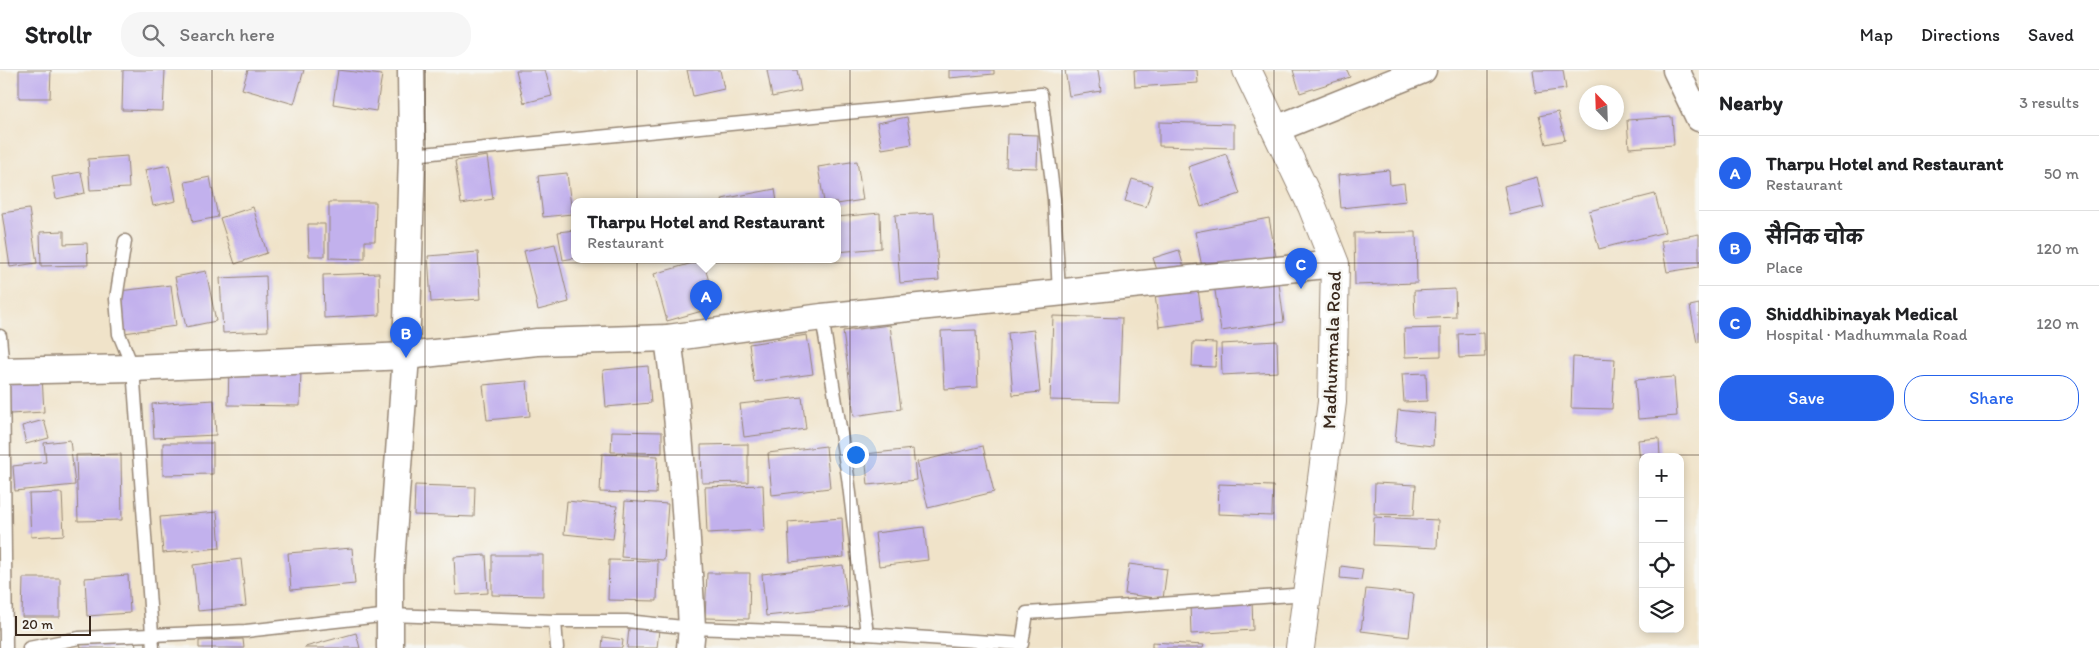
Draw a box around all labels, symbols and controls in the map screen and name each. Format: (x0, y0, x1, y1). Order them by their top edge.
search box (121, 12, 471, 57)
text: Strollr (25, 20, 91, 49)
icon: search (139, 21, 167, 49)
text: Search here (179, 23, 275, 46)
text: Map (1860, 24, 1893, 46)
text: Directions (1921, 24, 2000, 46)
text: Saved (2028, 24, 2074, 46)
north arrow (1579, 85, 1624, 130)
text: Nearby (1719, 90, 1783, 115)
text: 3 results (2019, 93, 2079, 112)
text: Tharpu Hotel and Restaurant (1766, 152, 2003, 175)
text: A (1730, 164, 1740, 183)
text: 50 m (2044, 164, 2079, 183)
text: Restaurant (1766, 175, 1843, 194)
popup (571, 198, 841, 263)
text: Tharpu Hotel and Restaurant (587, 210, 825, 233)
text: सैनिक चोक (1766, 226, 1863, 249)
text: Restaurant (587, 233, 664, 252)
text: B (1730, 239, 1740, 258)
text: 120 m (2036, 239, 2079, 258)
pin: C (1285, 248, 1317, 289)
text: Place (1766, 258, 1803, 277)
street label: Madhummala Road (1317, 270, 1346, 429)
pin: A (690, 280, 722, 321)
text: Shiddhibinayak Medical (1766, 302, 1958, 325)
text: C (1730, 314, 1740, 333)
text: 120 m (2036, 314, 2079, 333)
pin: B (390, 317, 422, 358)
text: Hospital · Madhummala Road (1766, 325, 1967, 344)
button: Save (1719, 375, 1894, 421)
button: Share (1904, 375, 2079, 421)
your location (843, 442, 869, 468)
map controls (1639, 453, 1684, 633)
button: + (1639, 453, 1684, 498)
button: − (1639, 498, 1684, 543)
button: locate (1639, 543, 1684, 588)
button: layers (1639, 588, 1684, 633)
scale bar (15, 613, 91, 636)
text: 20 m (22, 616, 53, 633)

